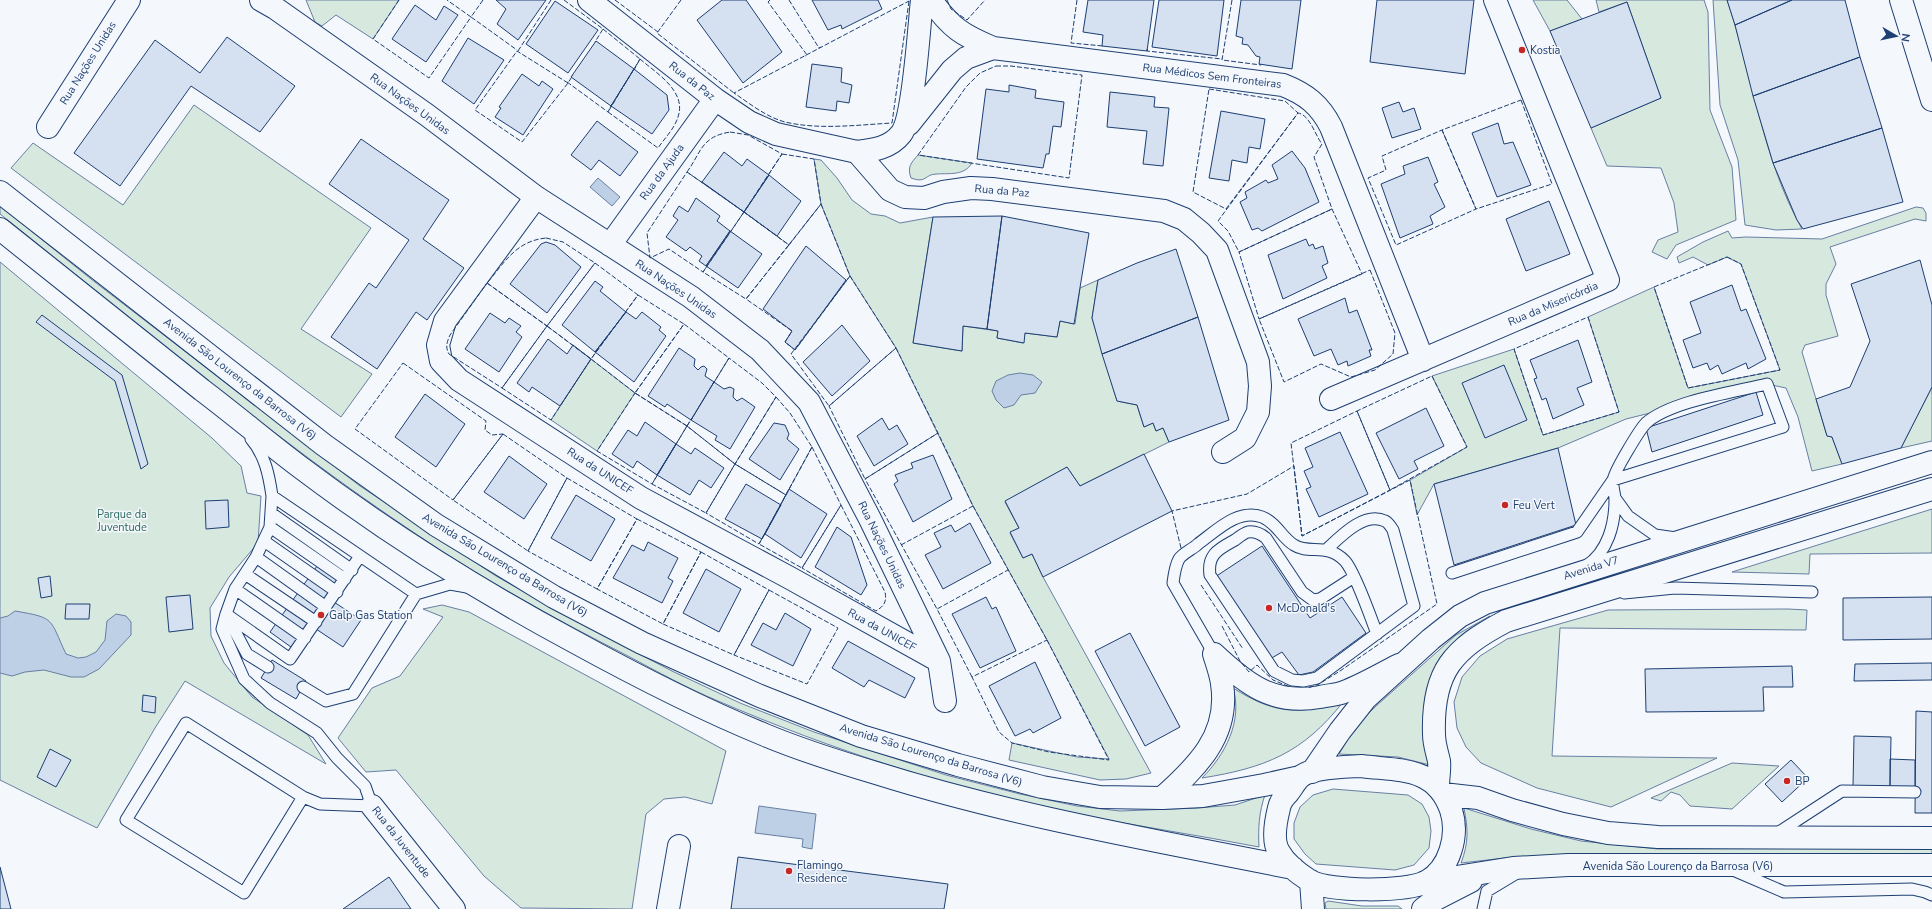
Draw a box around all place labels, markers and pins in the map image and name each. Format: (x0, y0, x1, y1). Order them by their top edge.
place label: Kostia (1530, 43, 1561, 58)
marker: Kostia (1517, 45, 1527, 55)
place label: Feu Vert (1513, 498, 1555, 513)
marker: Feu Vert (1500, 500, 1510, 510)
place label: McDonald's (1277, 601, 1335, 616)
marker: McDonald's (1264, 603, 1274, 613)
place label: Galp Gas Station (329, 608, 412, 623)
marker: Galp Gas Station (316, 610, 326, 620)
place label: BP (1795, 774, 1809, 789)
marker: BP (1782, 776, 1792, 786)
place label: Flamingo Residence (797, 858, 847, 886)
marker: Flamingo Residence (784, 866, 794, 876)

